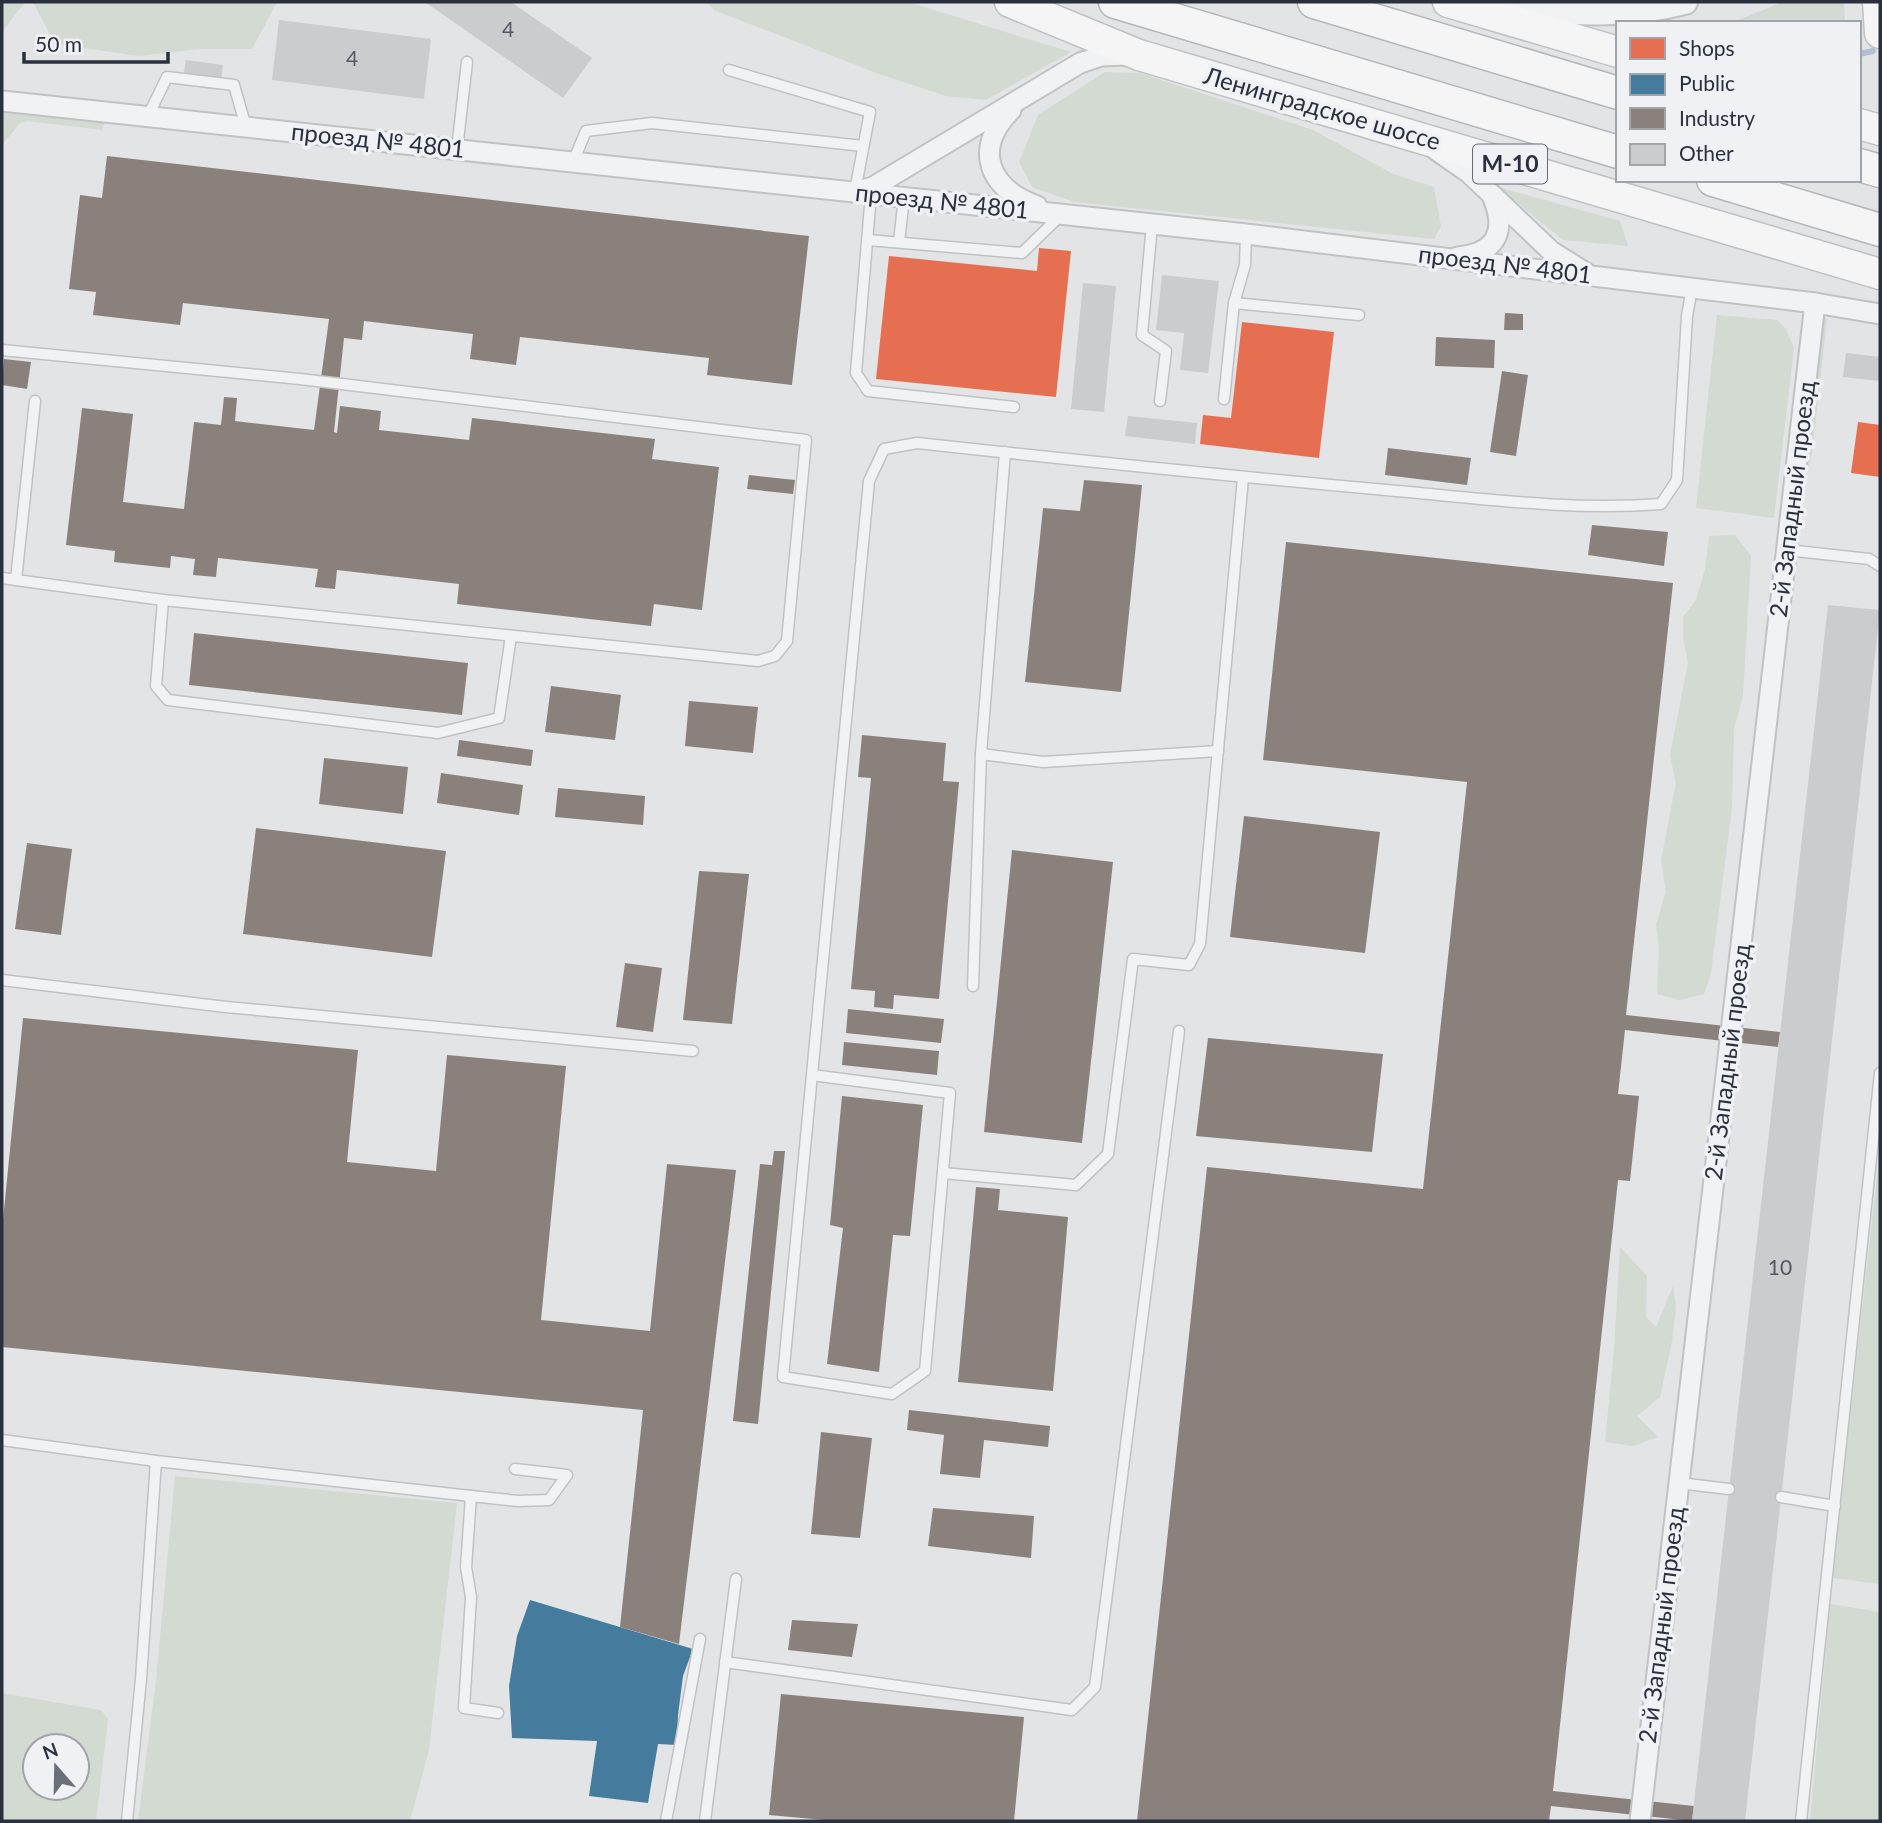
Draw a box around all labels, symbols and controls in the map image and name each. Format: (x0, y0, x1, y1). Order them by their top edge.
house number: 4 (502, 16, 514, 41)
scale bar (24, 21, 168, 65)
legend (1616, 21, 1861, 182)
text: 50 m (35, 31, 82, 56)
text: Shops (1679, 35, 1735, 60)
house number: 4 (346, 45, 358, 70)
street label: Ленинградское шоссе (1200, 60, 1444, 155)
text: Public (1679, 70, 1735, 95)
text: Industry (1679, 105, 1755, 130)
street label: проезд № 4801 (290, 116, 466, 163)
text: Other (1679, 140, 1734, 165)
road number: М-10 (1473, 144, 1547, 183)
street label: проезд № 4801 (854, 177, 1030, 224)
street label: проезд № 4801 (1417, 238, 1594, 289)
street label: 2-й Западный проезд (1763, 379, 1820, 619)
street label: 2-й Западный проезд (1698, 942, 1755, 1182)
house number: 10 (1768, 1254, 1792, 1279)
street label: 2-й Западный проезд (1632, 1505, 1689, 1745)
north arrow (21, 1732, 91, 1802)
text: N (39, 1737, 61, 1764)

